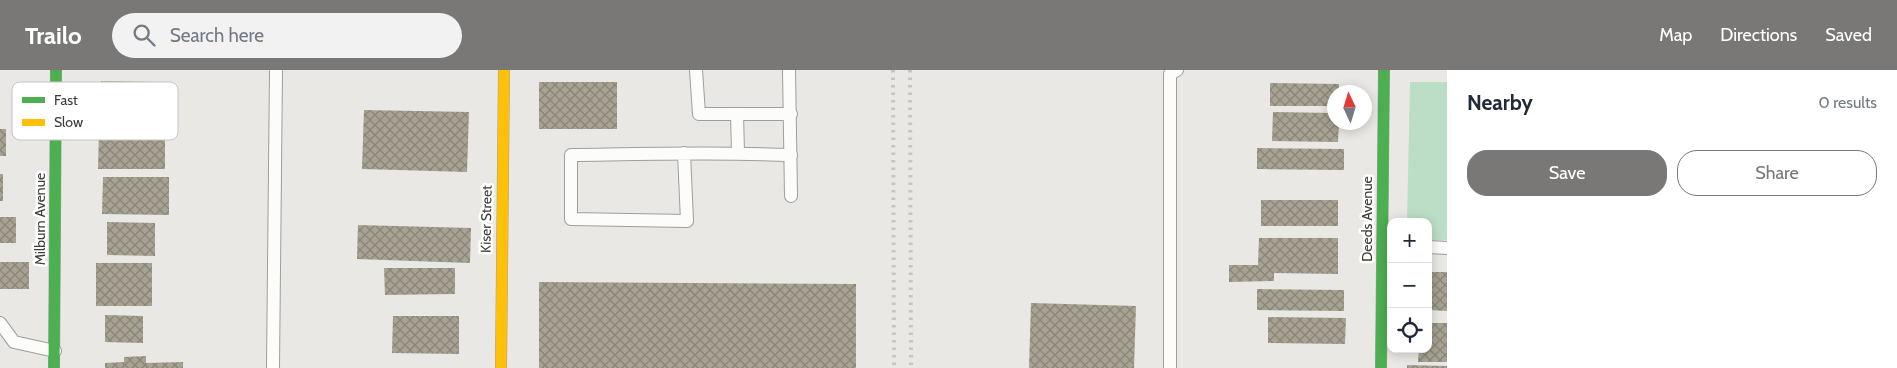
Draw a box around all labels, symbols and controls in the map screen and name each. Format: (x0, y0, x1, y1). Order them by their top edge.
search box (112, 13, 462, 58)
text: Trailo (25, 21, 82, 50)
icon: search (130, 21, 158, 49)
text: Search here (170, 24, 264, 47)
text: Map (1659, 24, 1692, 46)
text: Directions (1720, 24, 1797, 46)
text: Saved (1825, 24, 1872, 46)
legend (12, 82, 178, 140)
north arrow (1327, 85, 1372, 130)
text: Nearby (1467, 90, 1533, 115)
text: Fast (54, 91, 78, 109)
text: 0 results (1818, 93, 1877, 112)
text: Slow (54, 113, 83, 131)
button: Save (1467, 150, 1667, 196)
button: Share (1677, 150, 1877, 196)
street label: Milburn Avenue (31, 173, 49, 265)
street label: Deeds Avenue (1358, 176, 1376, 262)
street label: Kiser Street (476, 185, 496, 253)
map controls (1387, 218, 1432, 353)
button: + (1387, 218, 1432, 263)
button: − (1387, 263, 1432, 308)
button: locate (1387, 308, 1432, 353)

